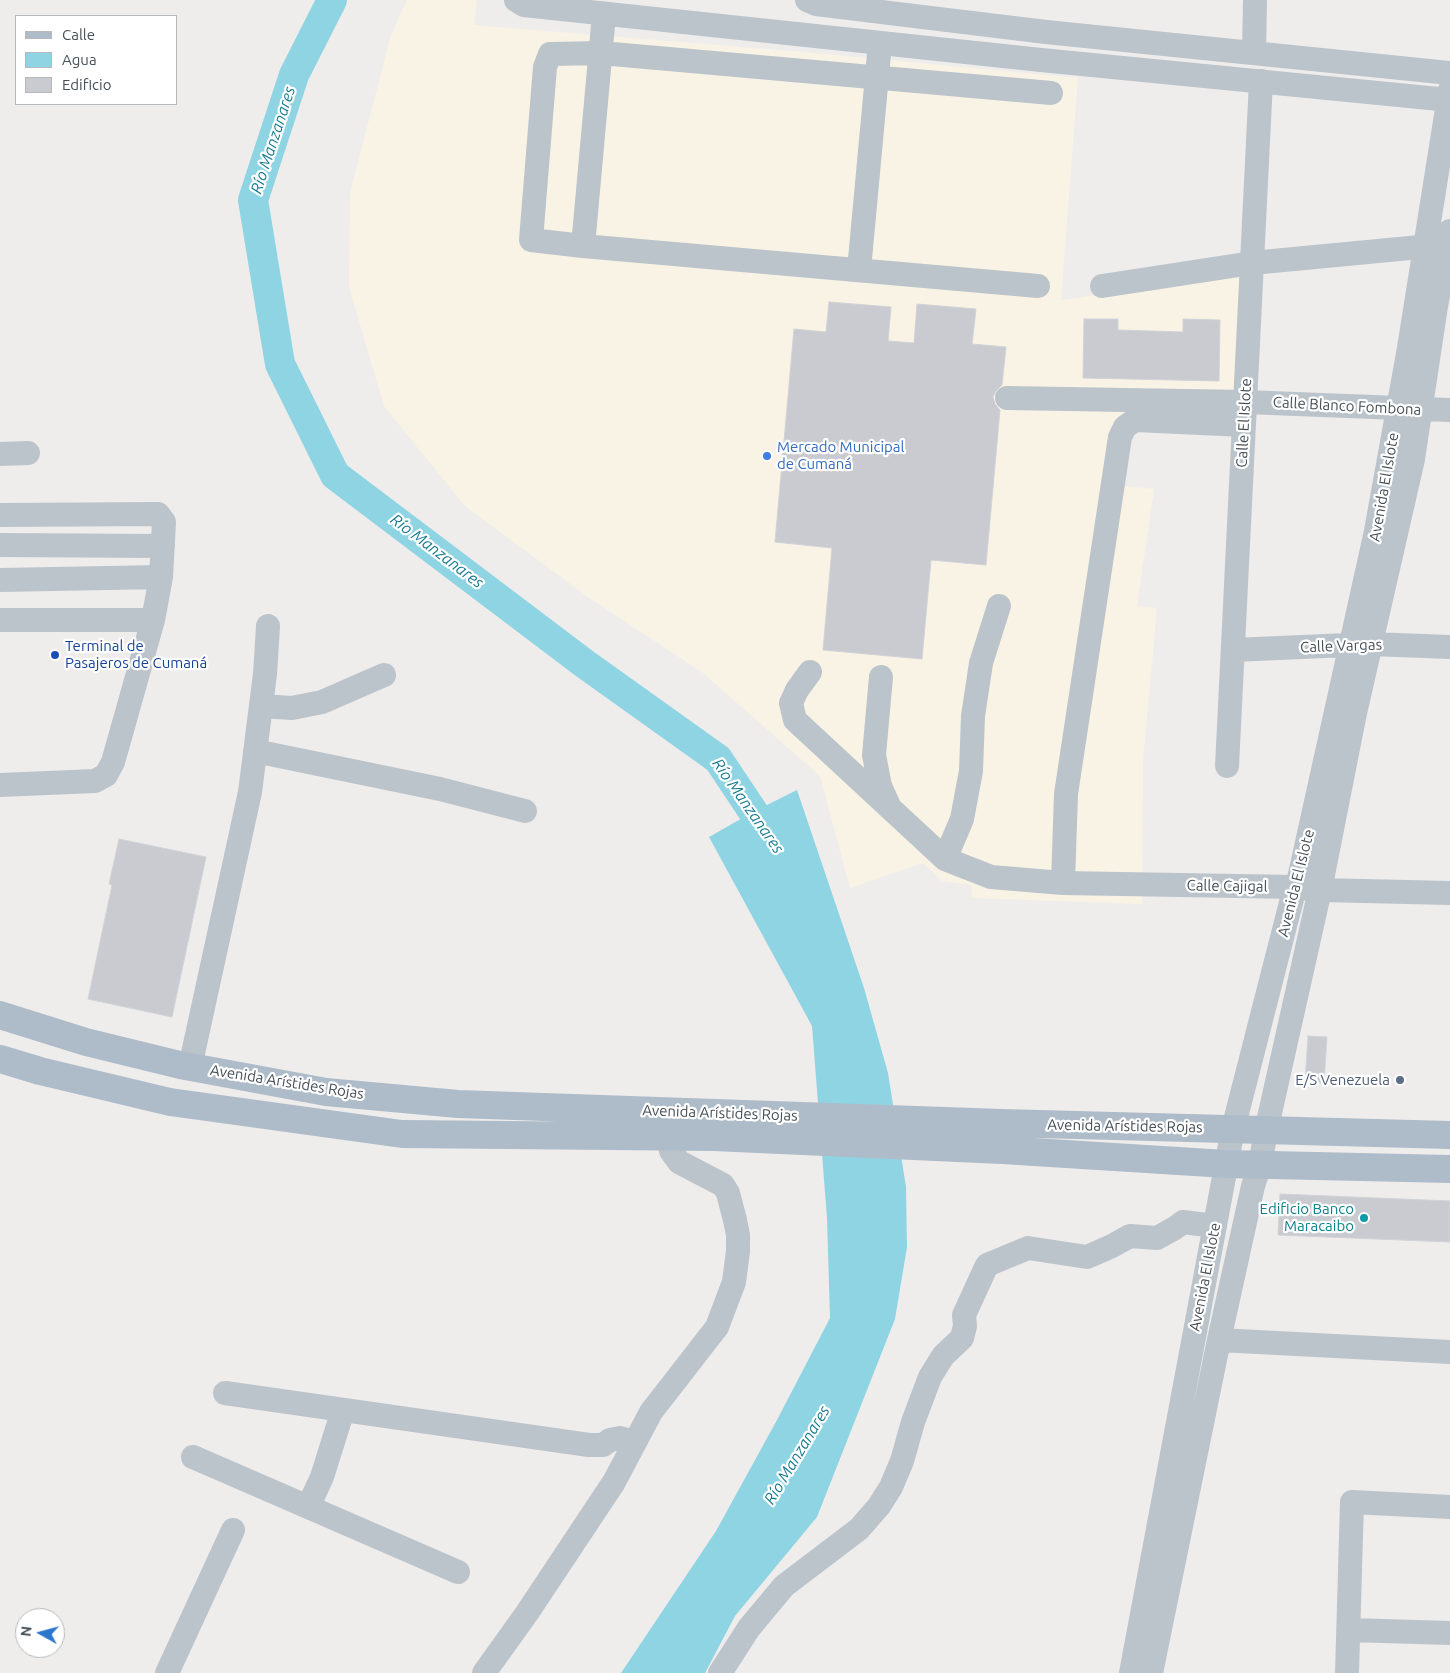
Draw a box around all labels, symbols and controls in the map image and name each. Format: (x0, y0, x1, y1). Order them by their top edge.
legend (15, 15, 178, 105)
text: Calle (62, 26, 95, 43)
text: Agua (62, 51, 97, 68)
text: Edificio (62, 76, 111, 93)
water label: Río Manzanares (247, 84, 299, 196)
street label: Calle El Islote (1233, 378, 1255, 468)
street label: Calle Blanco Fombona (1272, 393, 1422, 419)
street label: Avenida El Islote (1366, 431, 1402, 543)
place label: Mercado Municipal de Cumaná (777, 438, 904, 473)
marker: Mercado Municipal de Cumaná (761, 450, 773, 462)
water label: Río Manzanares (387, 510, 487, 592)
street label: Calle Vargas (1300, 636, 1382, 656)
place label: Terminal de Pasajeros de Cumaná (65, 637, 207, 672)
marker: Terminal de Pasajeros de Cumaná (49, 649, 61, 661)
water label: Río Manzanares (708, 755, 788, 857)
street label: Avenida El Islote (1274, 827, 1318, 939)
street label: Calle Cajigal (1186, 876, 1268, 896)
street label: Avenida Arístides Rojas (209, 1061, 365, 1103)
place label: E/S Venezuela (1295, 1071, 1390, 1089)
marker: E/S Venezuela (1394, 1074, 1406, 1086)
street label: Avenida Arístides Rojas (642, 1101, 798, 1125)
street label: Avenida Arístides Rojas (1047, 1116, 1203, 1136)
place label: Edificio Banco Maracaibo (1260, 1200, 1354, 1235)
marker: Edificio Banco Maracaibo (1358, 1212, 1370, 1224)
street label: Avenida El Islote (1186, 1221, 1224, 1333)
water label: Río Manzanares (760, 1402, 834, 1508)
north arrow (15, 1608, 65, 1658)
text: N (18, 1625, 35, 1637)

